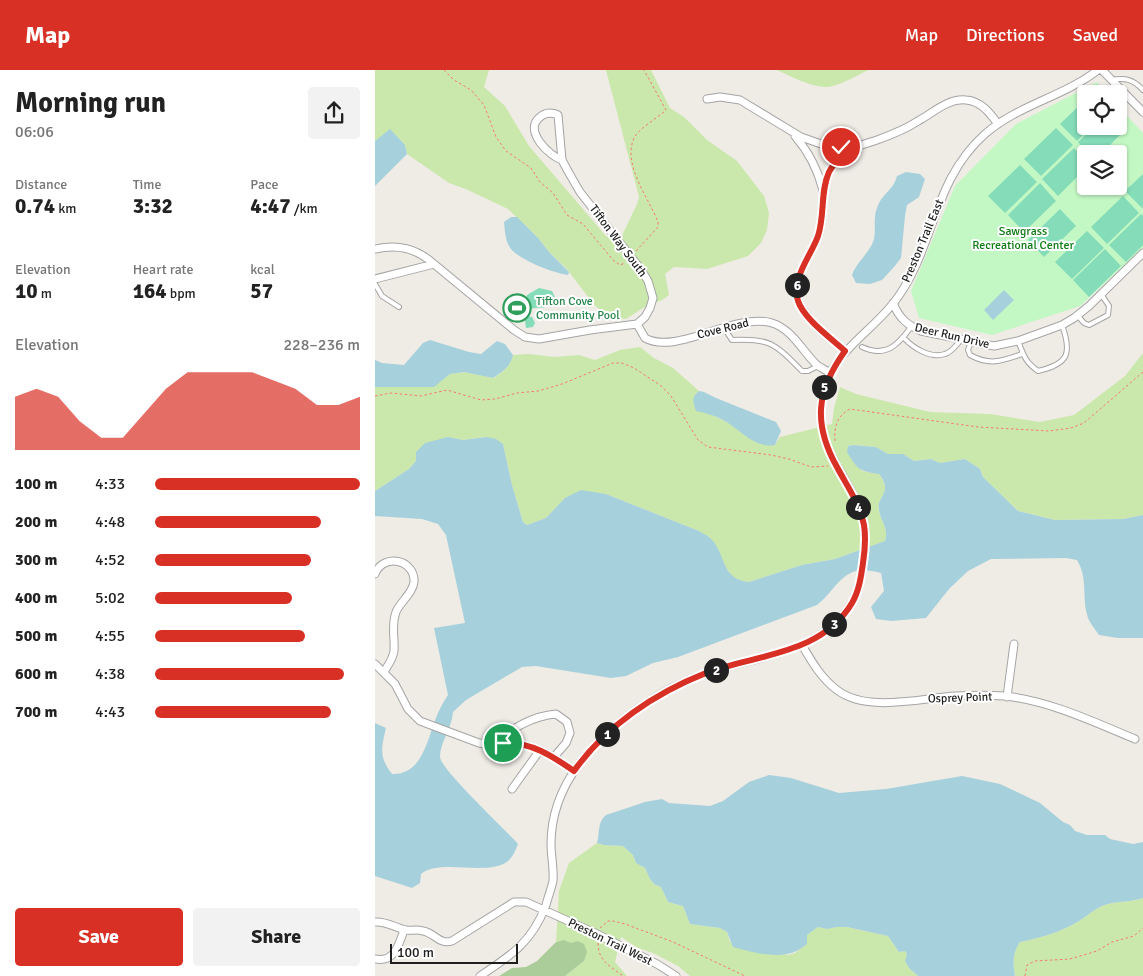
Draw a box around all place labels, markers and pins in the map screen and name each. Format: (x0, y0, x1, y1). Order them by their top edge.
pin (820, 126, 862, 168)
pin: 6 (785, 272, 809, 298)
sports icon: Tifton Cove Community Pool (502, 293, 532, 323)
place label: Tifton Cove Community Pool (536, 294, 620, 323)
pin: 5 (811, 374, 837, 400)
pin: 4 (845, 494, 871, 520)
pin: 3 (821, 612, 847, 636)
pin: 2 (703, 658, 729, 682)
pin (482, 722, 524, 764)
pin: 1 (595, 722, 619, 746)

